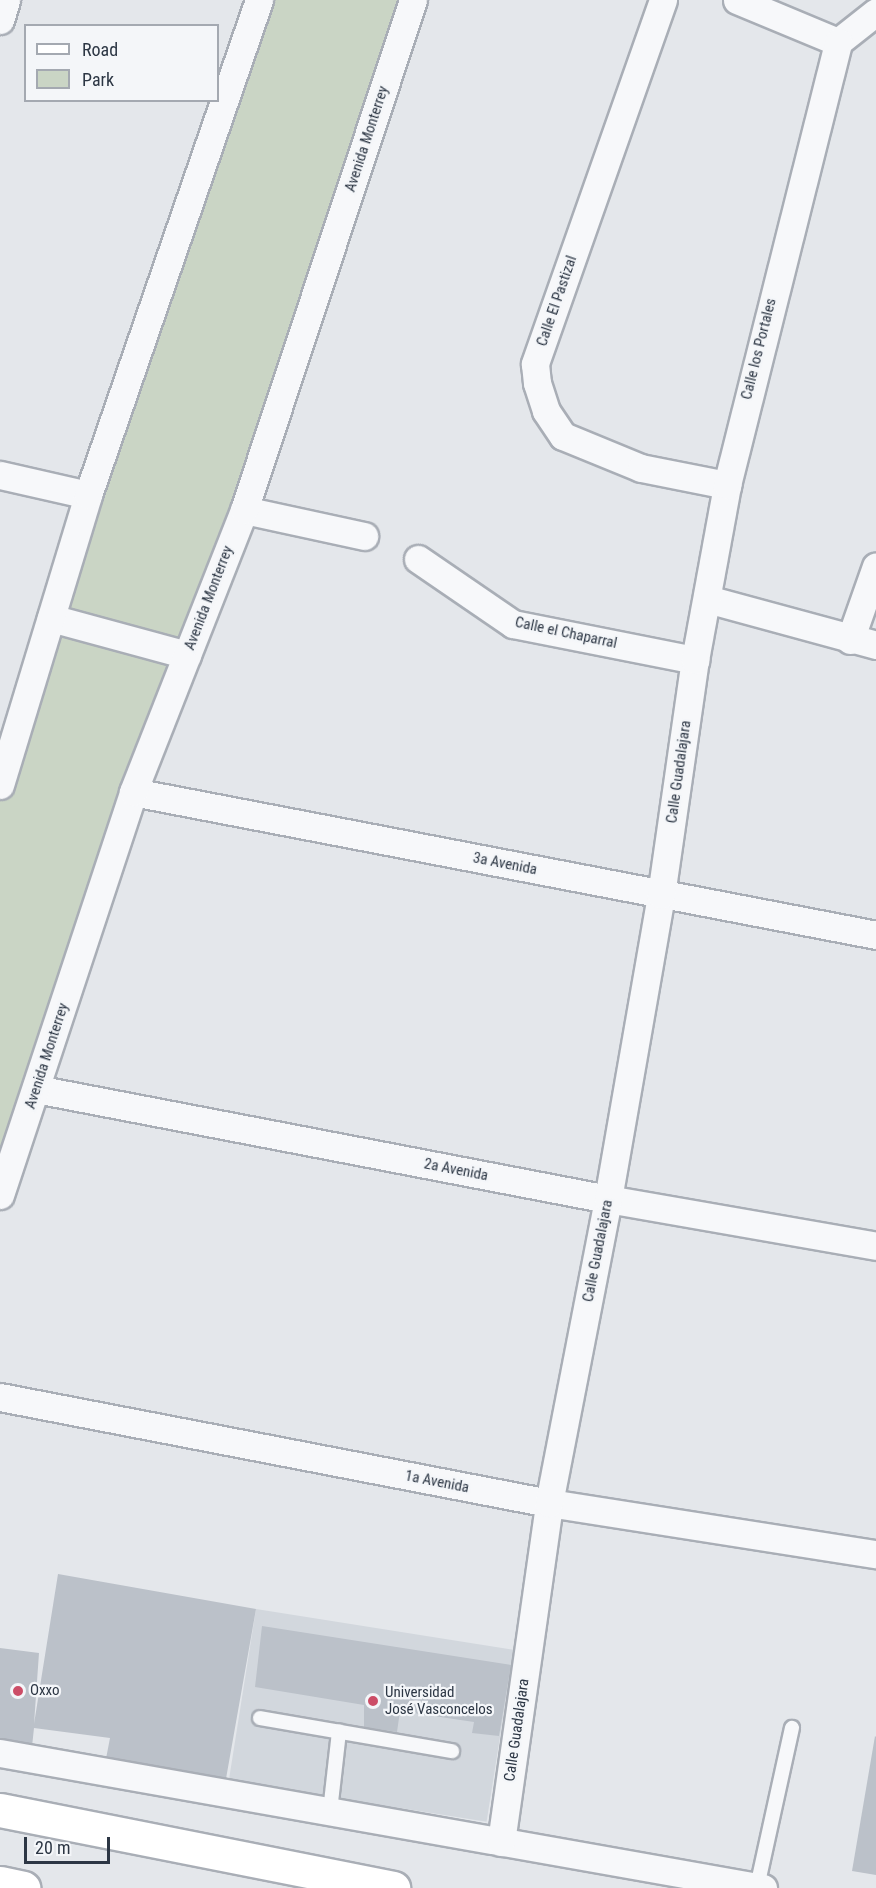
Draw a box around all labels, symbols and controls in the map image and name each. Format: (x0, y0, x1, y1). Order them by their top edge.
legend (24, 24, 219, 102)
text: Road (82, 39, 118, 60)
text: Park (82, 69, 114, 90)
street label: Avenida Monterrey (341, 84, 393, 194)
street label: Calle El Pastizal (533, 253, 581, 349)
street label: Calle los Portales (738, 296, 780, 402)
street label: Avenida Monterrey (181, 543, 237, 653)
street label: Calle el Chaparral (513, 613, 619, 653)
street label: Calle Guadalajara (663, 719, 695, 825)
street label: 3a Avenida (471, 849, 539, 879)
street label: Avenida Monterrey (21, 1001, 73, 1111)
street label: 2a Avenida (422, 1155, 490, 1185)
street label: Calle Guadalajara (579, 1198, 617, 1304)
street label: 1a Avenida (403, 1467, 471, 1497)
street label: Calle Guadalajara (501, 1677, 533, 1783)
place label: Oxxo (30, 1682, 60, 1700)
place label: Universidad José Vasconcelos (385, 1683, 493, 1718)
marker: Oxxo (11, 1684, 25, 1698)
marker: Universidad José Vasconcelos (366, 1694, 380, 1708)
scale bar (27, 1825, 112, 1863)
text: 20 m (35, 1837, 70, 1858)

